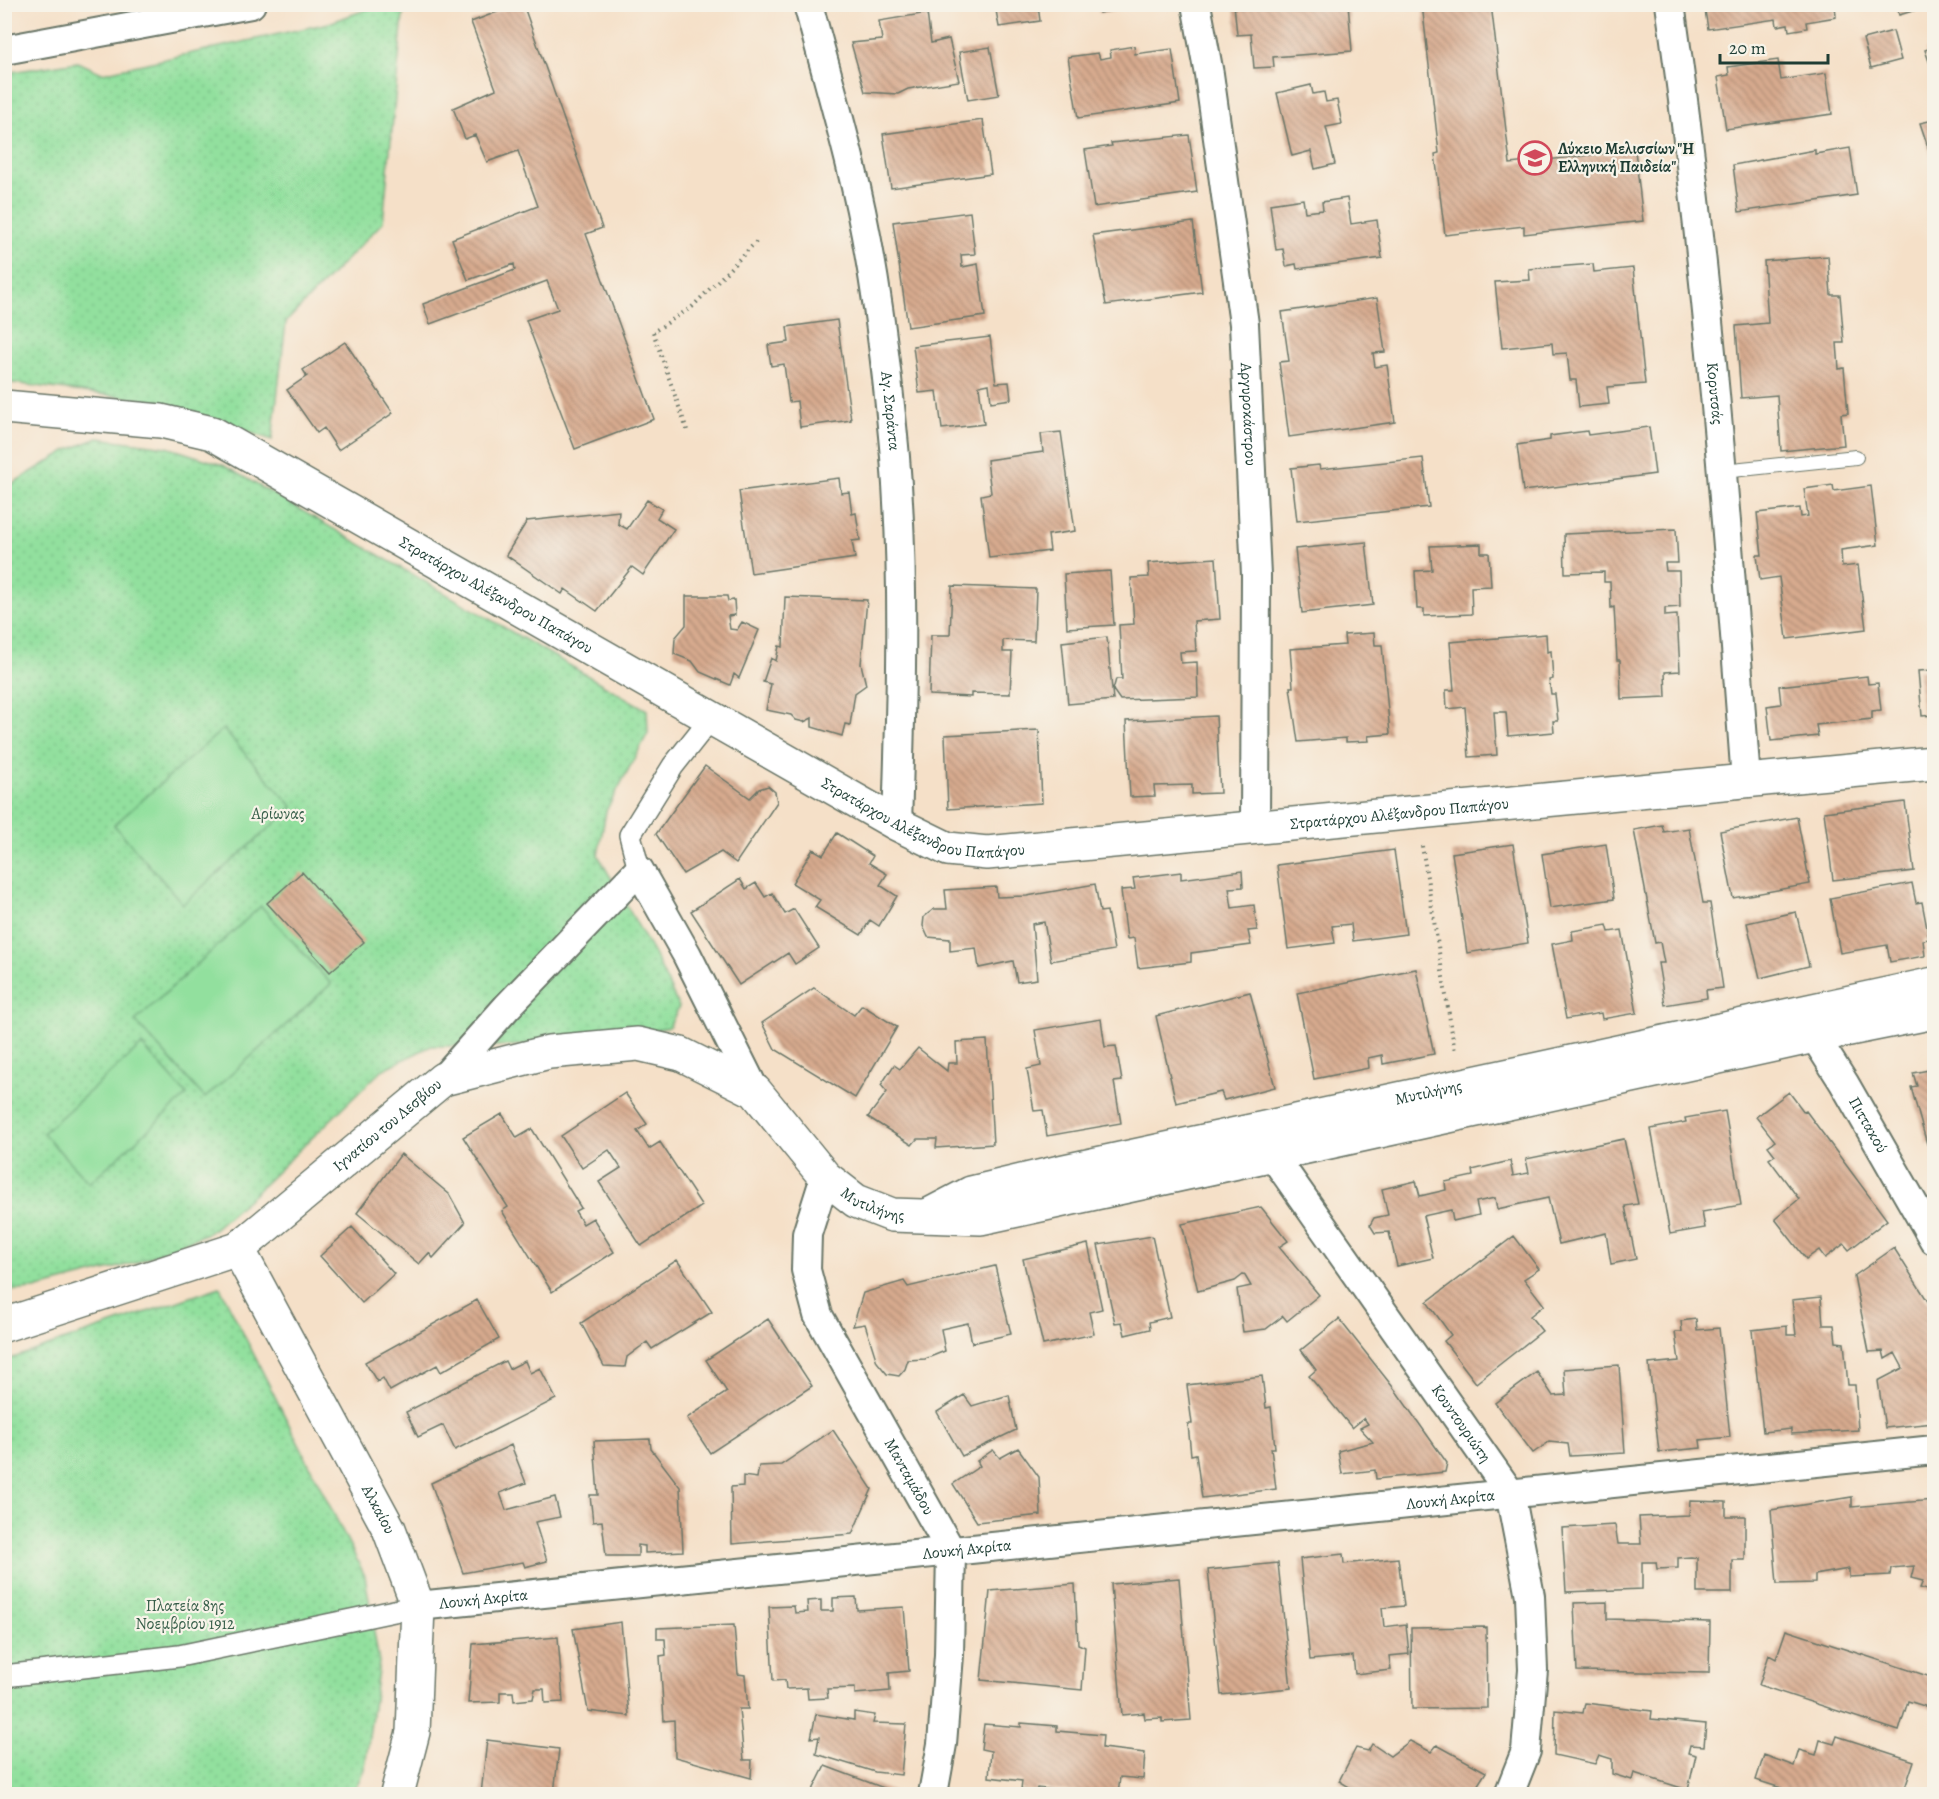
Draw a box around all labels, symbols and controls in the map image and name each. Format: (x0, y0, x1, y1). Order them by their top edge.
scale bar (1720, 27, 1828, 65)
text: 20 m (1729, 36, 1766, 60)
place label: Λύκειο Μελισσίων "Η Ελληνική Παιδεία" (1557, 138, 1694, 178)
school or university icon: Λύκειο Μελισσίων "Η Ελληνική Παιδεία" (1517, 140, 1553, 176)
street label: Αργυροκάστρου (1235, 361, 1262, 466)
street label: Κορυτσάς (1701, 361, 1729, 426)
street label: Αγ. Σαράντα (875, 369, 905, 452)
street label: Στρατάρχου Αλέξανδρου Παπάγου (395, 531, 597, 659)
street label: Στρατάρχου Αλέξανδρου Παπάγου (817, 772, 1026, 864)
street label: Στρατάρχου Αλέξανδρου Παπάγου (1289, 792, 1510, 835)
park label: Αρίωνας (250, 803, 305, 825)
street label: Ιγνατίου του Λεσβίου (328, 1074, 446, 1177)
street label: Μυτιλήνης (1393, 1075, 1464, 1111)
street label: Πιττακού (1843, 1093, 1893, 1157)
street label: Μυτιλήνης (836, 1182, 905, 1226)
street label: Κουντουριώτη (1426, 1380, 1496, 1467)
street label: Μανταμάδου (879, 1434, 940, 1519)
street label: Αλκαίου (356, 1480, 401, 1537)
street label: Λουκή Ακρίτα (1404, 1484, 1496, 1515)
street label: Λουκή Ακρίτα (921, 1534, 1013, 1565)
street label: Λουκή Ακρίτα (437, 1584, 529, 1615)
park label: Πλατεία 8ης Νοεμβρίου 1912 (135, 1595, 235, 1635)

